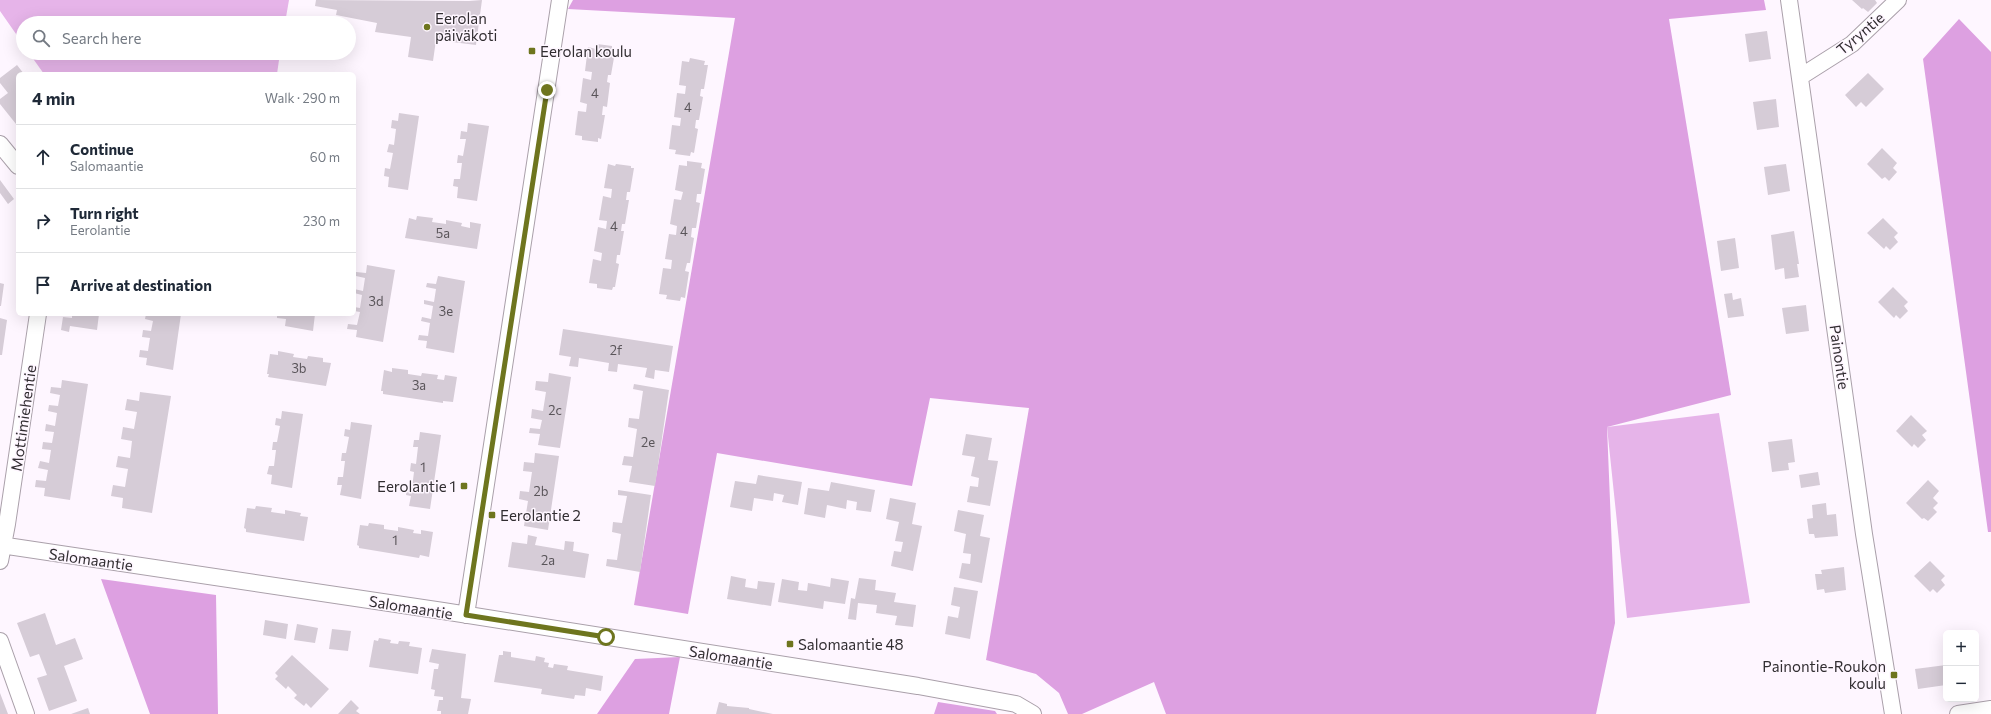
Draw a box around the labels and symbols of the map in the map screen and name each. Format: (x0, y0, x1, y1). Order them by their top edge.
street label: Tyryntie (1833, 8, 1888, 58)
place label: Eerolan päiväkoti (435, 9, 497, 44)
marker: Eerolan päiväkoti (422, 22, 432, 32)
place label: Eerolan koulu (540, 42, 632, 60)
marker: Eerolan koulu (527, 46, 537, 56)
route end (538, 81, 556, 99)
house number: 4 (591, 85, 599, 101)
house number: 4 (684, 99, 692, 115)
house number: 4 (610, 218, 618, 234)
house number: 4 (680, 223, 688, 239)
house number: 5a (436, 225, 450, 241)
house number: 3d (369, 293, 383, 309)
house number: 3e (439, 303, 453, 319)
street label: Painontie (1827, 323, 1853, 391)
house number: 2f (610, 342, 623, 358)
house number: 3b (291, 360, 307, 376)
street label: Mottimiehentie (7, 364, 39, 472)
house number: 3a (412, 377, 426, 393)
house number: 2c (548, 402, 562, 418)
house number: 2e (641, 434, 655, 450)
house number: 1 (420, 459, 426, 475)
place label: Eerolantie 1 (377, 477, 456, 495)
marker: Eerolantie 1 (459, 481, 469, 491)
house number: 2b (534, 483, 549, 499)
place label: Eerolantie 2 (500, 506, 581, 524)
marker: Eerolantie 2 (487, 510, 497, 520)
house number: 1 (392, 532, 398, 548)
street label: Salomaantie (48, 544, 134, 574)
house number: 2a (541, 552, 555, 568)
street label: Salomaantie (368, 591, 454, 623)
route start (597, 628, 615, 646)
place label: Salomaantie 48 (798, 635, 904, 653)
marker: Salomaantie 48 (785, 639, 795, 649)
street label: Salomaantie (688, 641, 774, 673)
place label: Painontie-Roukon koulu (1762, 657, 1886, 692)
marker: Painontie-Roukon koulu (1889, 670, 1899, 680)

